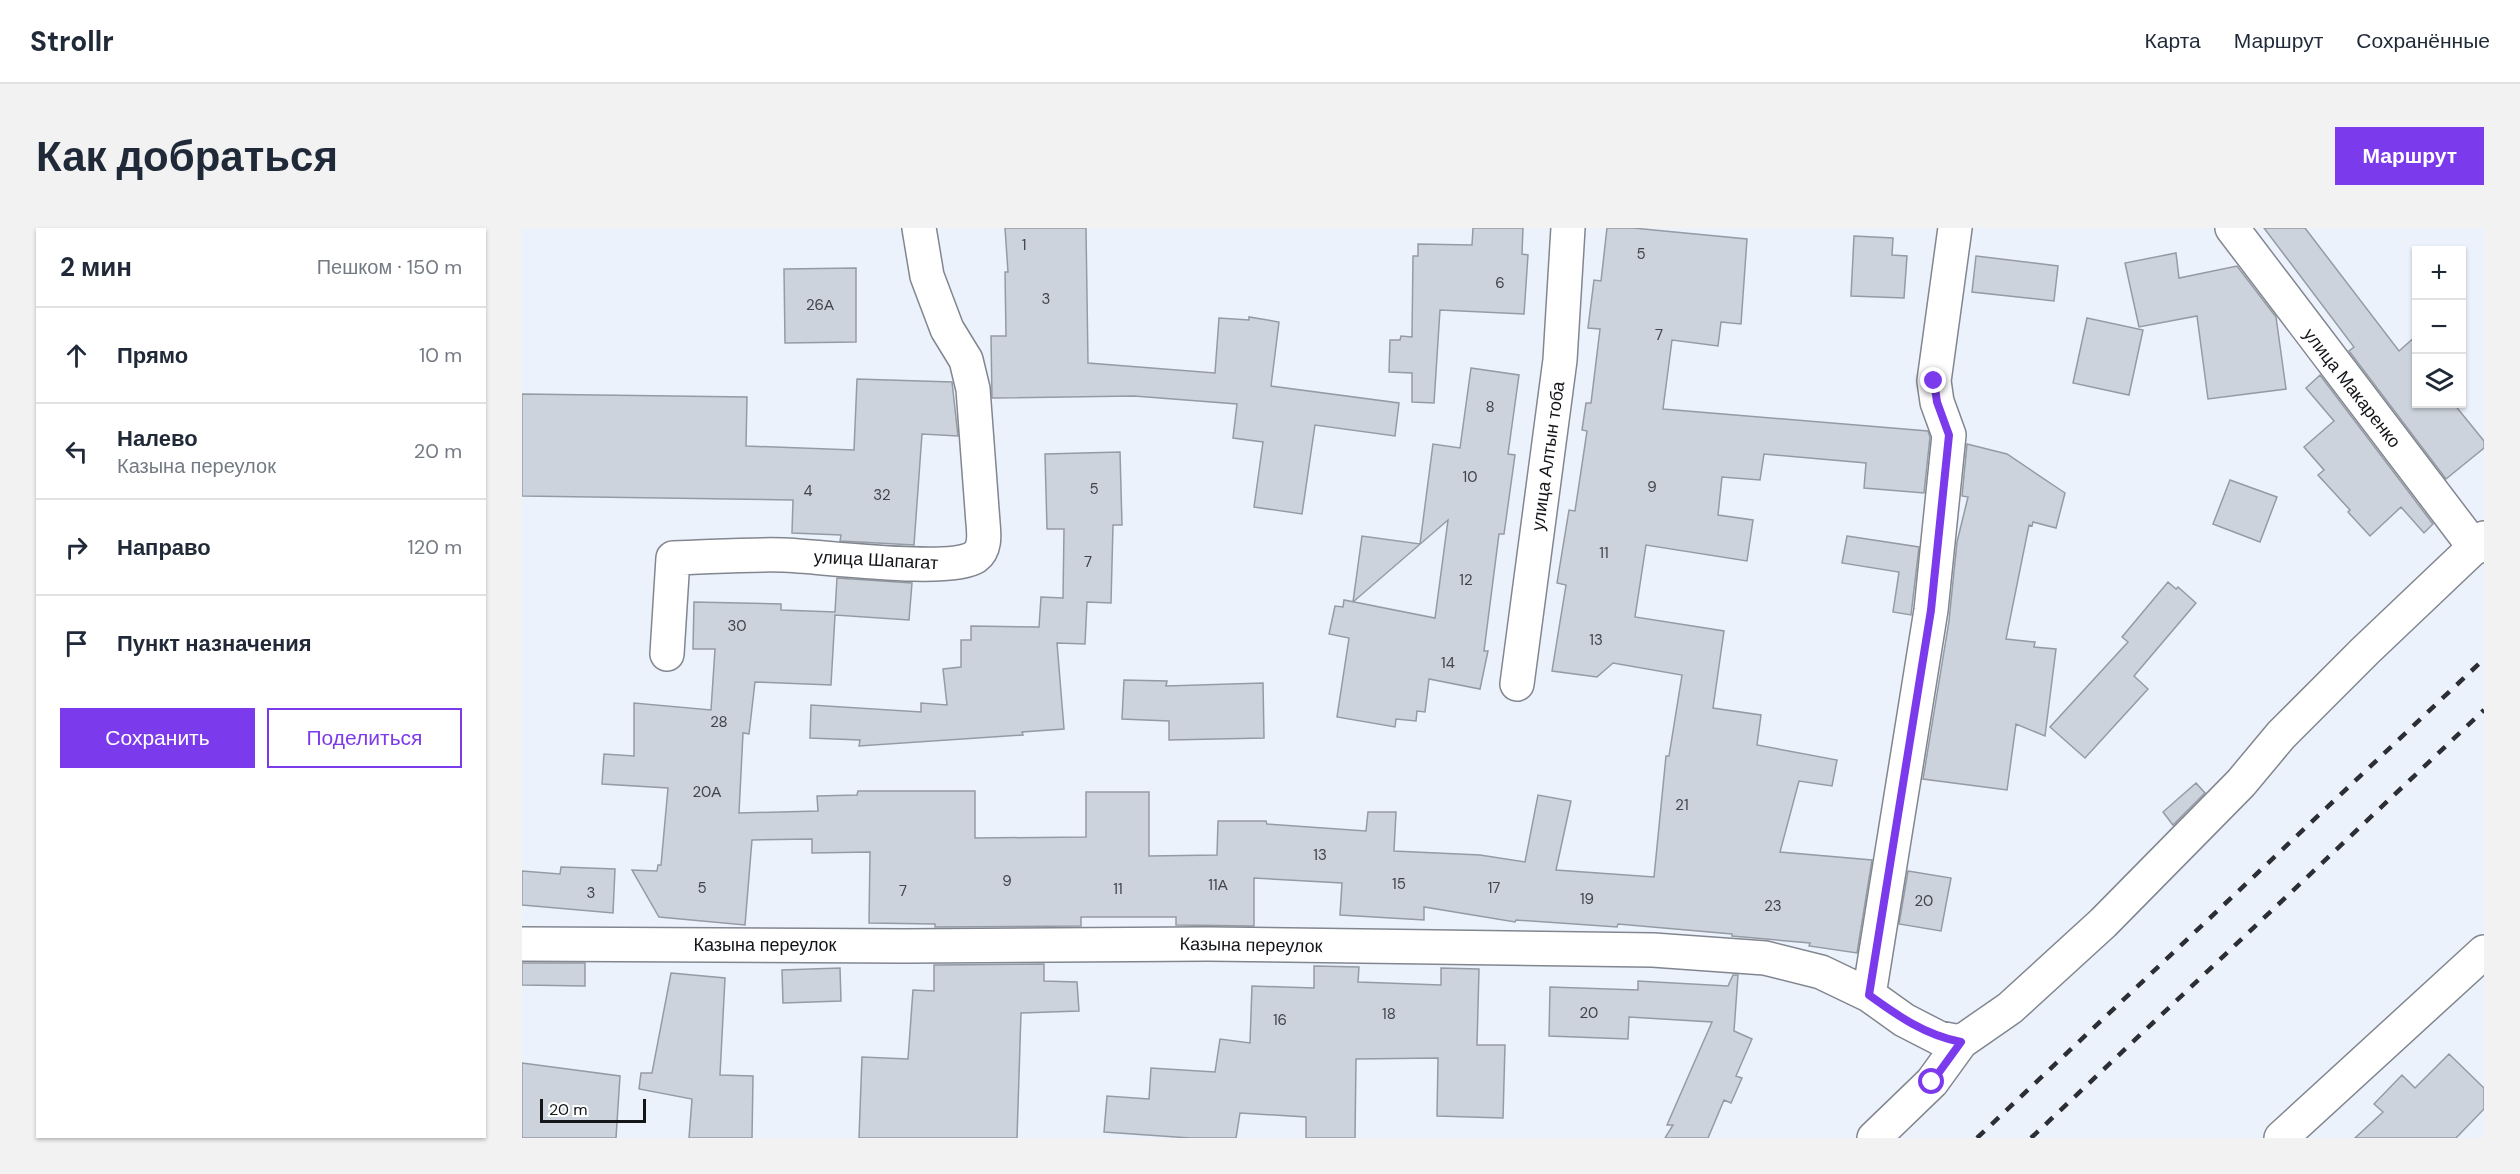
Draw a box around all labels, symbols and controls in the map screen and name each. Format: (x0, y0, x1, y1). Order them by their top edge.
text: Strollr (30, 23, 114, 60)
text: Карта (2145, 27, 2201, 55)
text: Маршрут (2234, 27, 2323, 55)
text: Сохранённые (2356, 27, 2490, 55)
button: Маршрут (2335, 127, 2484, 185)
text: Как добраться (36, 129, 338, 184)
house number: 1 (1022, 235, 1026, 255)
house number: 5 (1636, 244, 1646, 264)
map controls (2412, 246, 2466, 408)
button: + (2412, 246, 2466, 300)
text: 2 мин (60, 250, 132, 284)
text: Пешком · 150 m (317, 254, 462, 280)
house number: 6 (1495, 273, 1505, 293)
house number: 3 (1042, 289, 1050, 309)
house number: 26А (806, 295, 834, 315)
button: − (2412, 300, 2466, 354)
street label: улица Макаренко (2298, 323, 2406, 453)
house number: 7 (1655, 325, 1663, 345)
icon: ahead (60, 339, 93, 372)
text: Прямо (117, 341, 188, 370)
text: 10 m (419, 342, 462, 368)
button: layers (2412, 354, 2466, 408)
route end (1920, 367, 1946, 393)
street label: улица Алтын тоба (1526, 379, 1571, 532)
house number: 8 (1485, 397, 1495, 417)
text: Налево (117, 424, 198, 453)
icon: left (60, 435, 93, 468)
text: 20 m (414, 438, 462, 464)
text: Казына переулок (117, 453, 276, 479)
house number: 10 (1463, 467, 1477, 487)
house number: 9 (1647, 477, 1657, 497)
house number: 5 (1089, 479, 1099, 499)
house number: 4 (803, 481, 813, 501)
house number: 32 (873, 485, 891, 505)
icon: right (60, 531, 93, 564)
text: Направо (117, 533, 211, 562)
text: 120 m (408, 534, 462, 560)
house number: 11 (1599, 543, 1609, 563)
street label: улица Шапагат (813, 545, 939, 575)
house number: 7 (1084, 552, 1092, 572)
house number: 12 (1459, 570, 1473, 590)
house number: 30 (727, 616, 747, 636)
icon: arrive (60, 627, 93, 660)
text: Пункт назначения (117, 629, 312, 658)
house number: 13 (1589, 630, 1603, 650)
house number: 14 (1441, 653, 1455, 673)
button: Сохранить (60, 708, 255, 768)
button: Поделиться (267, 708, 462, 768)
house number: 28 (710, 712, 728, 732)
house number: 20А (693, 782, 721, 802)
house number: 21 (1675, 795, 1689, 815)
house number: 13 (1313, 845, 1327, 865)
house number: 9 (1002, 871, 1012, 891)
house number: 15 (1392, 874, 1406, 894)
house number: 11А (1208, 875, 1228, 895)
house number: 5 (697, 878, 707, 898)
house number: 17 (1488, 878, 1500, 898)
house number: 11 (1113, 879, 1123, 899)
house number: 7 (899, 881, 907, 901)
house number: 3 (587, 883, 595, 903)
house number: 19 (1580, 889, 1594, 909)
house number: 20 (1915, 891, 1933, 911)
house number: 23 (1764, 896, 1782, 916)
street label: Казына переулок (1179, 932, 1323, 958)
street label: Казына переулок (694, 933, 837, 957)
house number: 20 (1580, 1003, 1598, 1023)
house number: 18 (1382, 1004, 1396, 1024)
house number: 16 (1273, 1010, 1287, 1030)
route start (1918, 1068, 1944, 1094)
scale bar (540, 1096, 646, 1124)
text: 20 m (549, 1099, 588, 1120)

